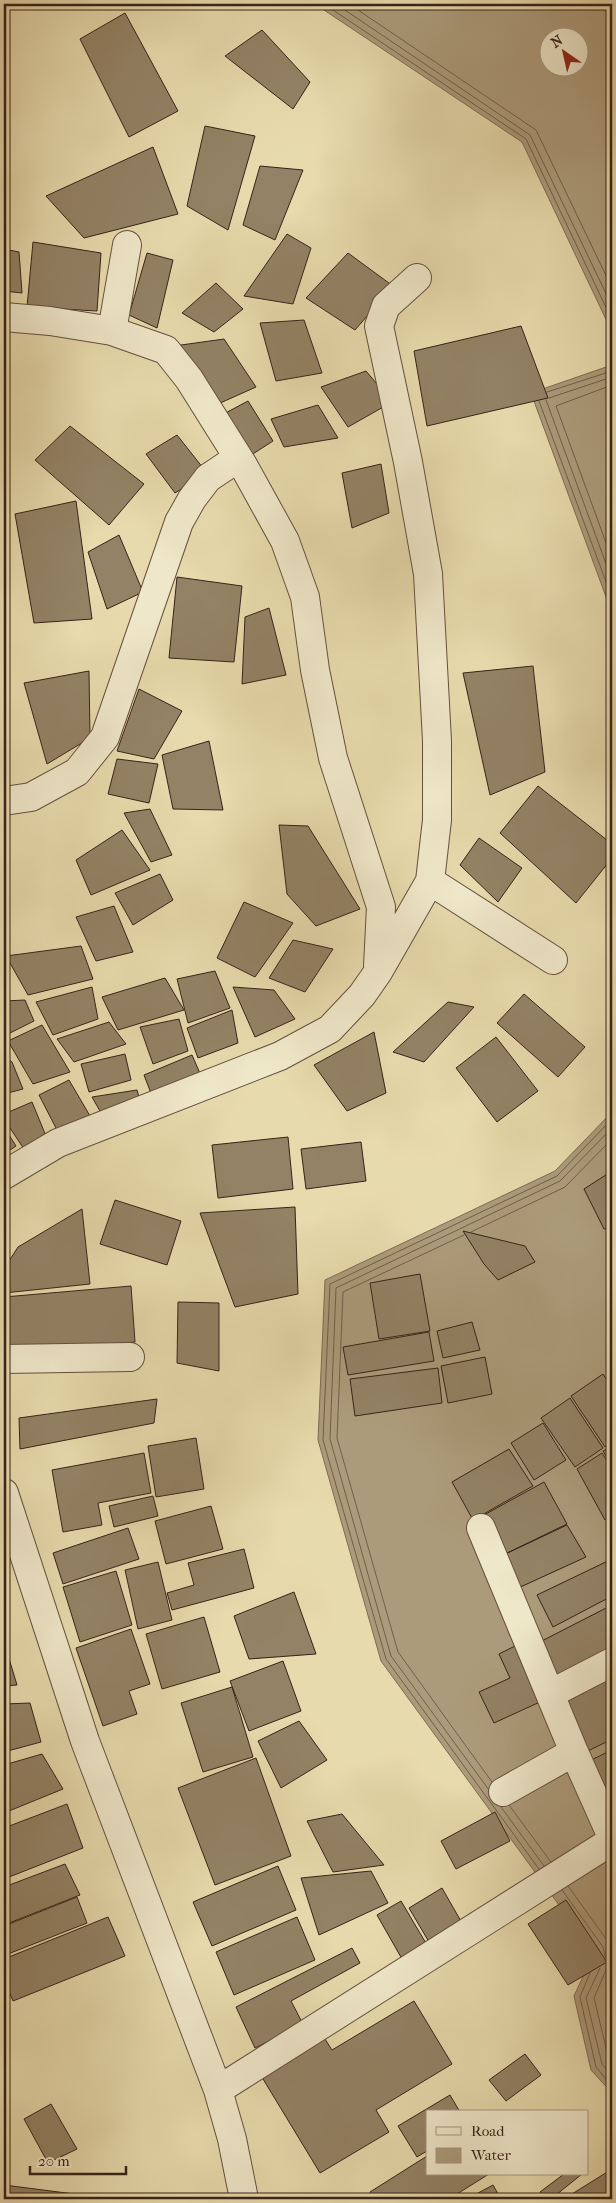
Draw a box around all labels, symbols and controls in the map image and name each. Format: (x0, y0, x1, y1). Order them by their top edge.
north arrow (538, 28, 588, 78)
text: N (548, 31, 566, 52)
legend (426, 2110, 588, 2176)
text: Road (471, 2122, 505, 2140)
scale bar (30, 2143, 126, 2175)
text: Water (470, 2146, 511, 2164)
text: 20 m (38, 2152, 70, 2170)

